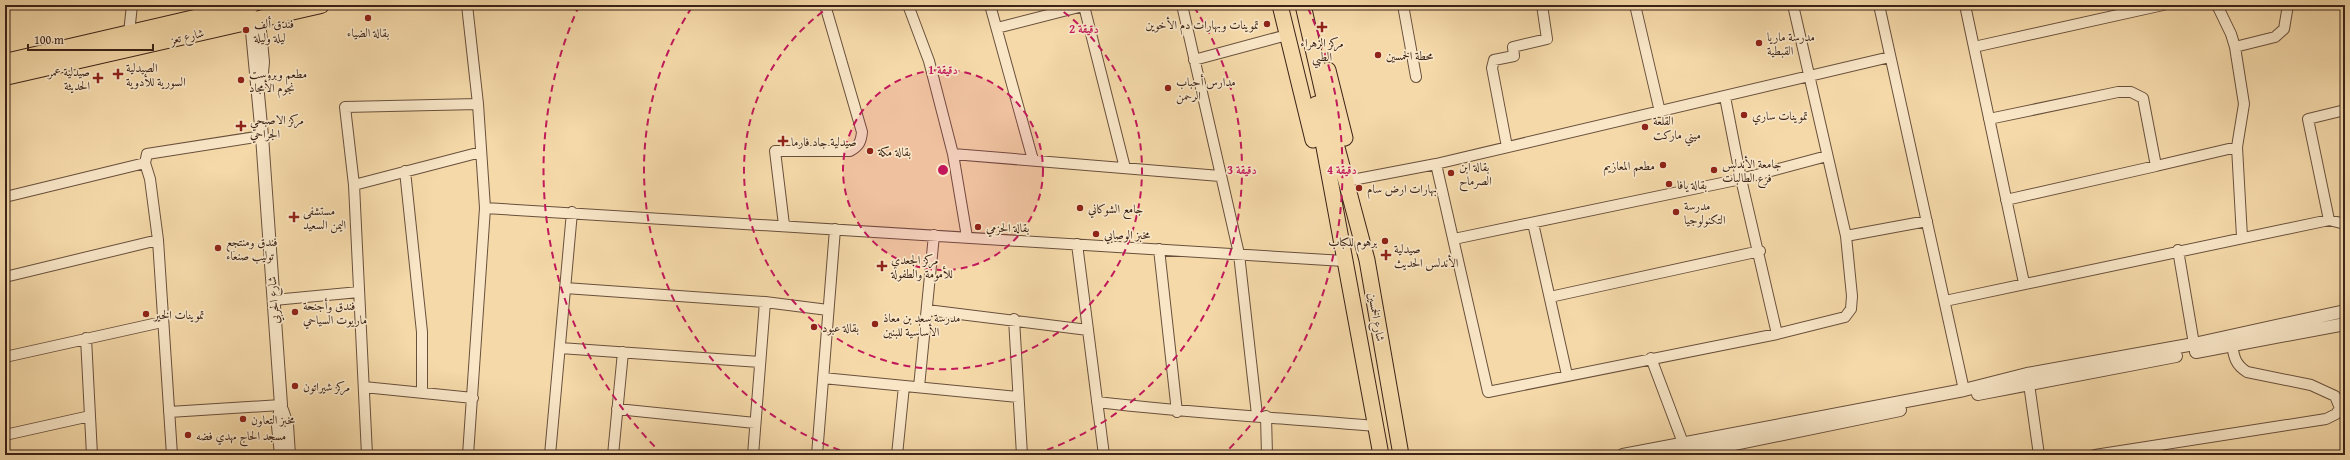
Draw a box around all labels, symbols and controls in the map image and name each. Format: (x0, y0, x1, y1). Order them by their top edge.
marker: بقالة الضياء (363, 13, 373, 23)
place label: فندق ألف ليلة وليلة (253, 15, 294, 46)
place label: تموينات وبهارات دم الأخوين (1145, 16, 1259, 36)
marker: تموينات وبهارات دم الأخوين (1262, 19, 1272, 29)
text: 2 دقيقة (1069, 20, 1099, 37)
marker: مركز الزهراء الطبي (1316, 21, 1328, 33)
street label: شارع تعز (166, 24, 206, 52)
place label: بقالة الضياء (347, 24, 389, 41)
marker: فندق ألف ليلة وليلة (241, 25, 251, 35)
scale bar (28, 26, 153, 52)
place label: مدرسة ماريا القبطية (1767, 28, 1815, 59)
text: 100 m (34, 31, 64, 48)
place label: مركز الزهراء الطبي (1300, 34, 1344, 69)
marker: مدرسة ماريا القبطية (1754, 38, 1764, 48)
place label: محطة الخمسين (1386, 47, 1434, 64)
marker: محطة الخمسين (1373, 50, 1383, 60)
place label: الصيدلية السورية للأدوية (126, 59, 186, 90)
text: 1 دقيقة (928, 61, 958, 78)
place label: صيدلية عمر الحديثة (46, 63, 90, 94)
place label: مطعم وبروست نجوم الأمجاد (249, 65, 307, 99)
marker: الصيدلية السورية للأدوية (113, 69, 123, 79)
marker: صيدلية عمر الحديثة (93, 73, 103, 83)
place label: مدارس أحباب الرحمن (1176, 73, 1236, 105)
marker: مطعم وبروست نجوم الأمجاد (236, 75, 246, 85)
marker: مدارس أحباب الرحمن (1163, 83, 1173, 93)
place label: تموينات ساري (1752, 107, 1808, 126)
marker: تموينات ساري (1739, 110, 1749, 120)
place label: مركز الاصبحي الجراحي (250, 111, 304, 144)
place label: القلعة ميني ماركت (1653, 112, 1701, 147)
marker: مركز الاصبحي الجراحي (235, 120, 247, 132)
marker: القلعة ميني ماركت (1640, 122, 1650, 132)
place label: صيدلية جاد فارما (791, 133, 857, 150)
marker: صيدلية جاد فارما (778, 136, 788, 146)
place label: بقالة مكة (877, 143, 911, 160)
marker: بقالة مكة (865, 146, 875, 156)
place label: جامعة الأندلس فرع الطالبات (1722, 155, 1781, 189)
place label: مطعم المعازيم (1604, 157, 1655, 177)
place label: بقالة ابن الصرماح (1459, 158, 1492, 192)
marker: مطعم المعازيم (1658, 160, 1668, 170)
text: 3 دقيقة (1227, 161, 1257, 178)
text: 4 دقيقة (1327, 161, 1357, 178)
centre of rings (936, 163, 950, 177)
marker: جامعة الأندلس فرع الطالبات (1709, 165, 1719, 175)
marker: بقالة ابن الصرماح (1446, 168, 1456, 178)
place label: بقالة يافا (1677, 176, 1707, 193)
marker: بقالة يافا (1664, 179, 1674, 189)
place label: بهارات ارض سام (1367, 180, 1437, 200)
marker: بهارات ارض سام (1354, 183, 1364, 193)
place label: مدرسة التكنولوجيا (1684, 197, 1726, 228)
place label: جامع الشوكاني (1088, 200, 1143, 220)
place label: مستشفى اليمن السعيد (303, 202, 347, 234)
marker: جامع الشوكاني (1075, 203, 1085, 213)
marker: مدرسة التكنولوجيا (1671, 207, 1681, 217)
marker: مستشفى اليمن السعيد (288, 211, 300, 223)
place label: بقالة الحزمي (986, 219, 1029, 238)
marker: بقالة الحزمي (973, 222, 983, 232)
place label: مخبز الوصابي (1104, 226, 1151, 245)
marker: مخبز الوصابي (1091, 229, 1101, 239)
place label: فندق ومنتجع توليب صنعاء (226, 233, 278, 264)
place label: برهوم للكباب (1328, 233, 1377, 253)
marker: برهوم للكباب (1380, 236, 1390, 246)
place label: صيدلية الأندلس الحديث (1394, 240, 1459, 272)
marker: فندق ومنتجع توليب صنعاء (213, 243, 223, 253)
marker: صيدلية الأندلس الحديث (1381, 250, 1391, 260)
place label: مركز الجعدي للأمومة والطفولة (890, 251, 953, 282)
marker: مركز الجعدي للأمومة والطفولة (876, 260, 888, 272)
street label: شارع الحربي (263, 275, 286, 324)
street label: شارع الخمسين (1361, 291, 1390, 344)
place label: فندق وأجنحة ماريوت السياحي (303, 297, 367, 330)
place label: تموينات الخير (152, 306, 204, 323)
marker: فندق وأجنحة ماريوت السياحي (290, 307, 300, 317)
marker: تموينات الخير (141, 309, 151, 319)
place label: مدرسة سعد بن معاذ الأساسية للبنين (883, 309, 960, 340)
place label: بقالة عبود (822, 319, 859, 336)
marker: مدرسة سعد بن معاذ الأساسية للبنين (870, 319, 880, 329)
marker: بقالة عبود (809, 322, 819, 332)
place label: مركز شيراتون (303, 378, 350, 396)
marker: مركز شيراتون (290, 381, 300, 391)
place label: مخبز التعاون (251, 411, 296, 428)
marker: مخبز التعاون (238, 414, 248, 424)
place label: مسجد الحاج مهدي فضه (196, 427, 286, 447)
marker: مسجد الحاج مهدي فضه (183, 430, 193, 440)

